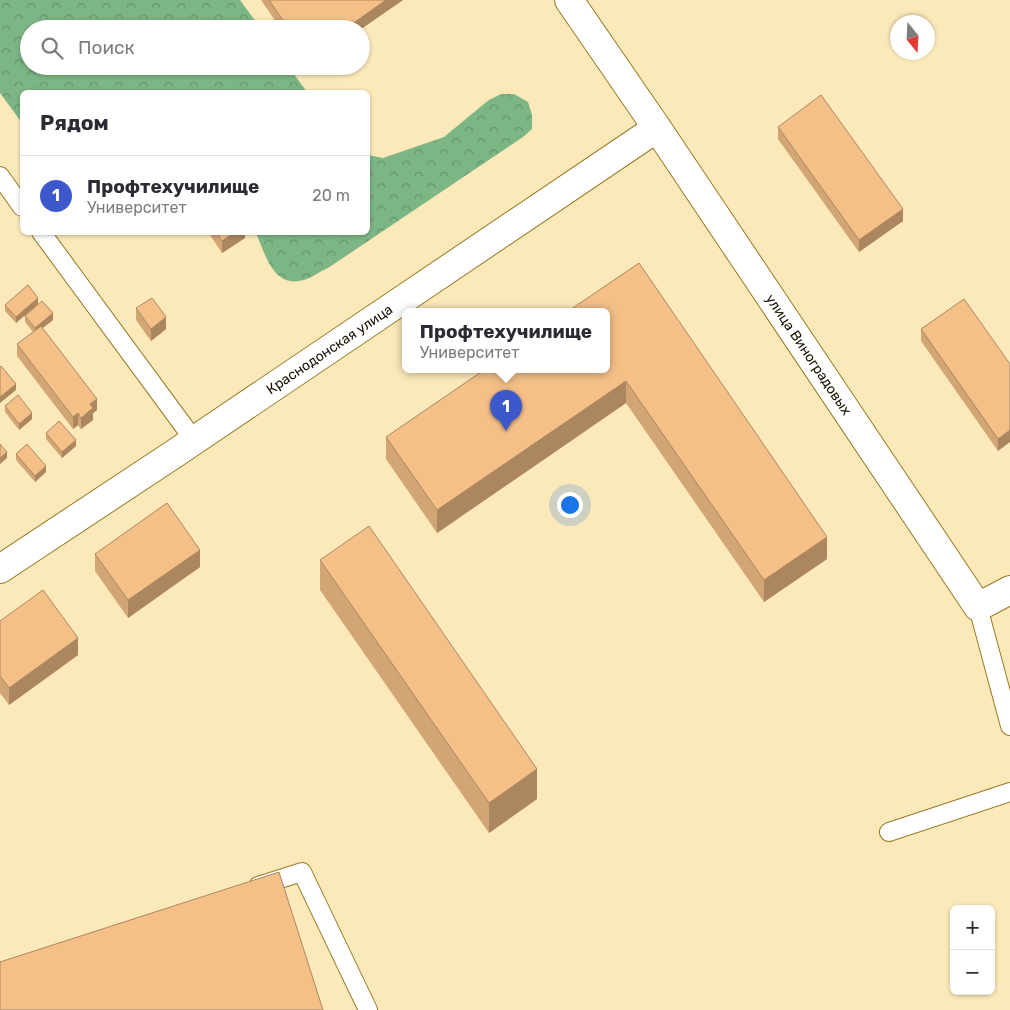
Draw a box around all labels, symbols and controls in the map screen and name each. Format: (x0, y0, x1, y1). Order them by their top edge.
north arrow (890, 15, 935, 60)
search box (20, 20, 370, 75)
icon: search (38, 34, 66, 62)
text: Поиск (78, 36, 135, 59)
text: Рядом (40, 110, 109, 135)
text: Профтехучилище (87, 175, 259, 198)
text: 1 (52, 186, 60, 205)
text: 20 m (312, 186, 350, 205)
text: Университет (87, 198, 187, 217)
street label: улица Виноградовых (762, 291, 856, 419)
street label: Краснодонская улица (263, 300, 396, 398)
popup (402, 308, 610, 373)
text: Профтехучилище (420, 320, 592, 343)
text: Университет (420, 343, 520, 362)
pin: 1 (490, 390, 522, 431)
your location (557, 492, 583, 518)
map controls (950, 905, 995, 995)
button: + (950, 905, 995, 950)
button: − (950, 950, 995, 995)

